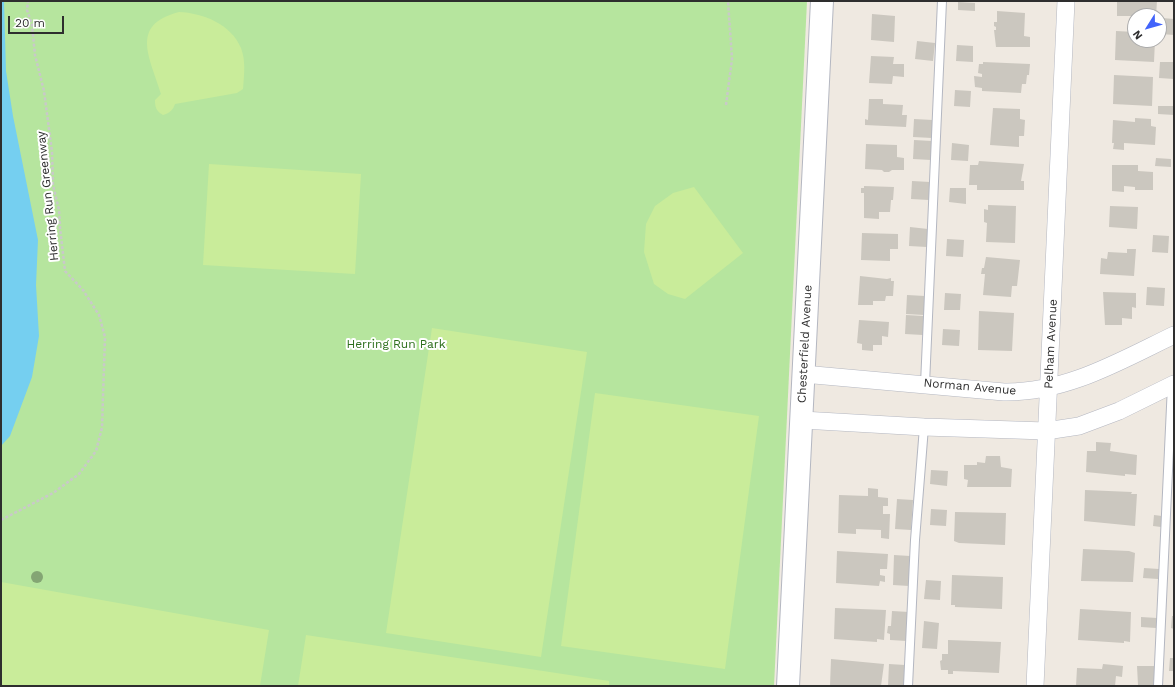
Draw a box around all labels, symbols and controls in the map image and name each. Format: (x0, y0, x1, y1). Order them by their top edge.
scale bar (10, 8, 66, 34)
north arrow (1127, 8, 1167, 48)
text: 20 m (15, 16, 45, 30)
text: N (1130, 28, 1145, 42)
street label: Herring Run Greenway (34, 130, 62, 262)
street label: Chesterfield Avenue (795, 285, 815, 403)
street label: Pelham Avenue (1041, 299, 1061, 389)
park label: Herring Run Park (346, 337, 446, 351)
street label: Norman Avenue (923, 376, 1017, 398)

